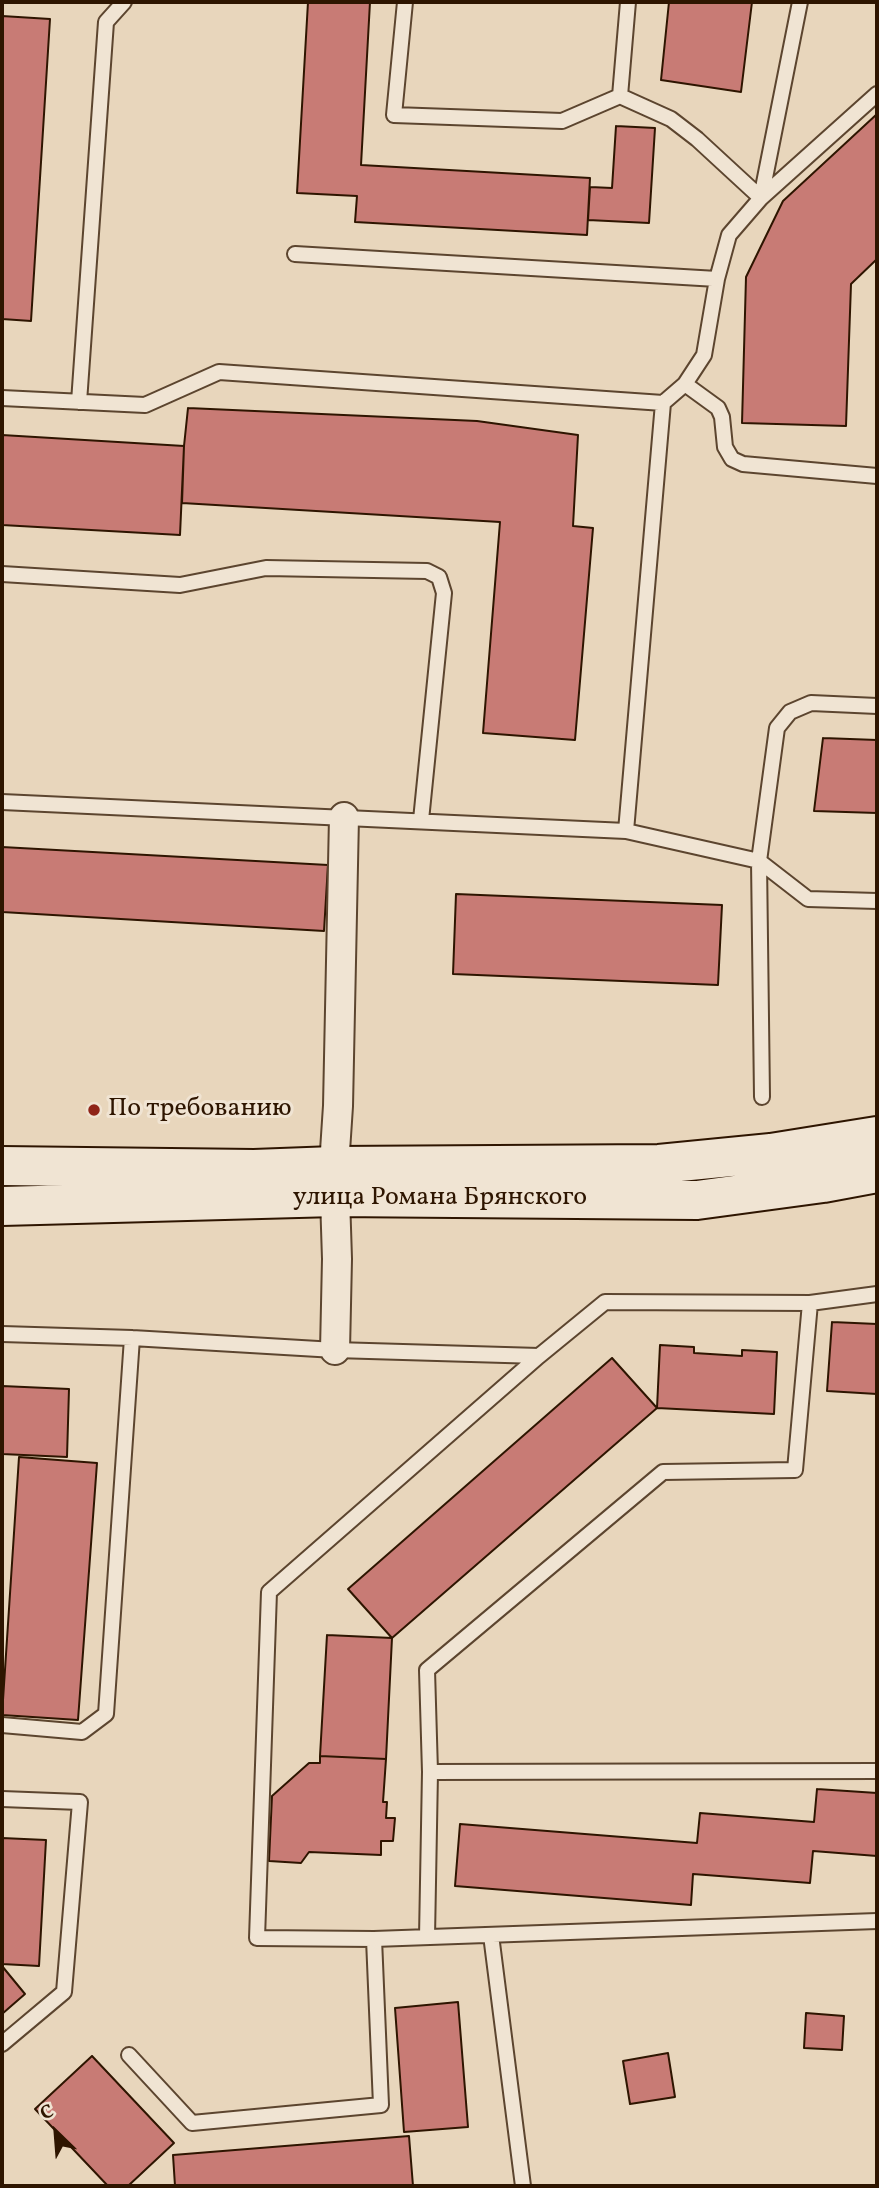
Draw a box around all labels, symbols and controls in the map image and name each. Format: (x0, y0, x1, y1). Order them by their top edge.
place label: По требованию (108, 1094, 292, 1126)
marker: По требованию (86, 1102, 102, 1118)
street label: улица Романа Брянского (293, 1183, 587, 1215)
north arrow (21, 2097, 91, 2167)
text: С (36, 2099, 58, 2127)

